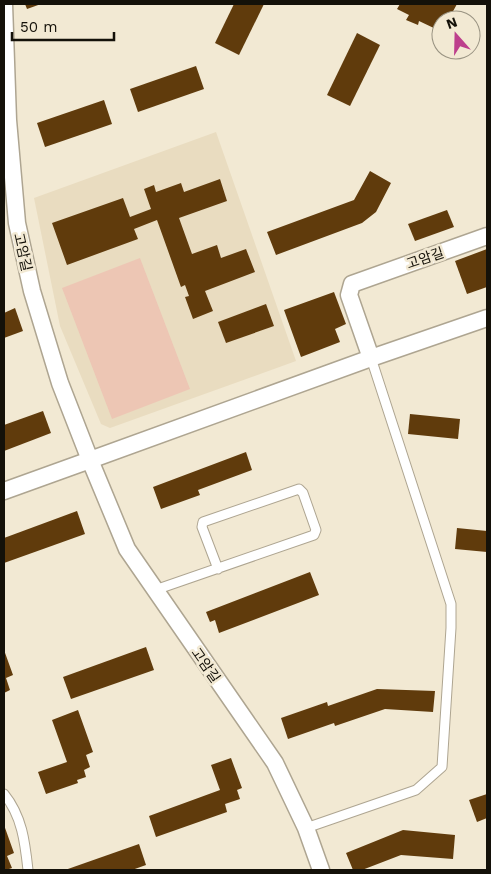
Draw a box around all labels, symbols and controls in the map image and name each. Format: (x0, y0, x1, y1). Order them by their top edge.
scale bar (12, 10, 115, 42)
north arrow (431, 10, 481, 60)
text: N (444, 13, 459, 32)
text: 50 m (20, 18, 57, 36)
street label: 고암길 (11, 231, 35, 273)
street label: 고암길 (404, 244, 446, 272)
street label: 고암길 (188, 645, 224, 685)

